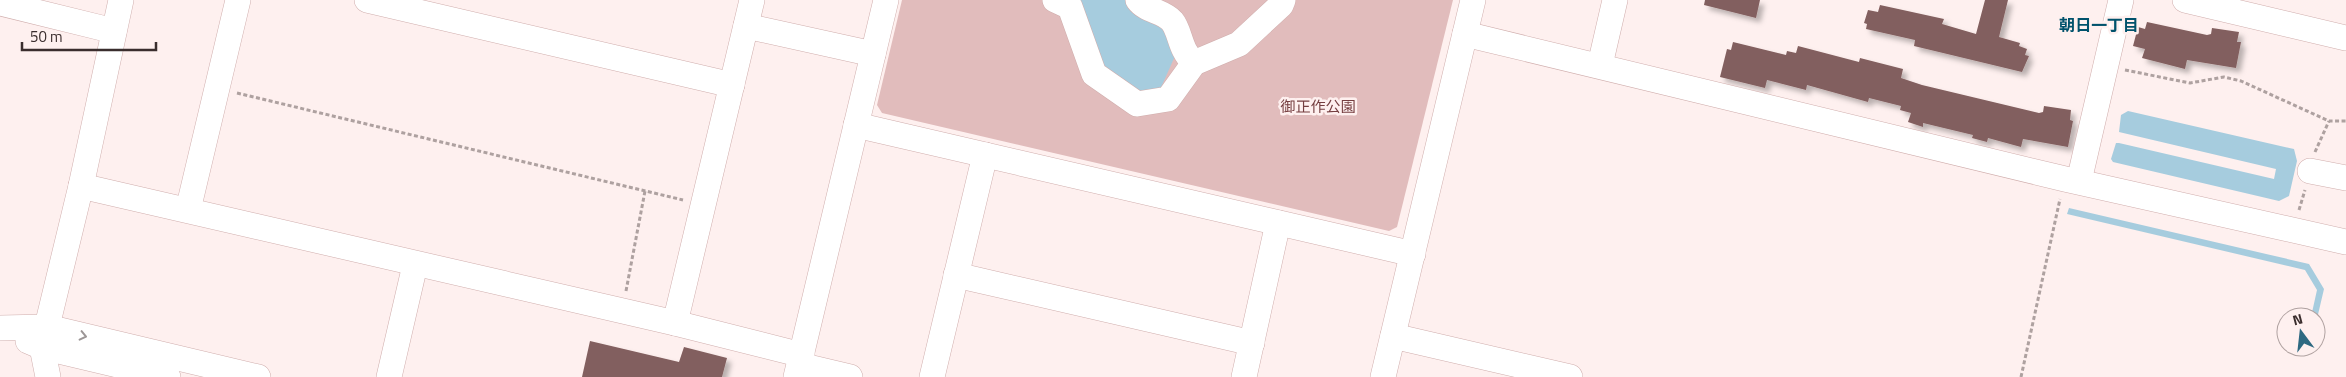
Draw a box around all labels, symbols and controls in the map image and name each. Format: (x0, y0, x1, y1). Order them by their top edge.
district label: 朝日一丁目 (2059, 13, 2139, 37)
scale bar (22, 20, 156, 52)
text: 50 m (30, 25, 63, 48)
park label: 御正作公園 (1280, 95, 1356, 118)
north arrow (2276, 307, 2326, 357)
text: N (2290, 308, 2305, 330)
one-way arrow (78, 330, 87, 341)

